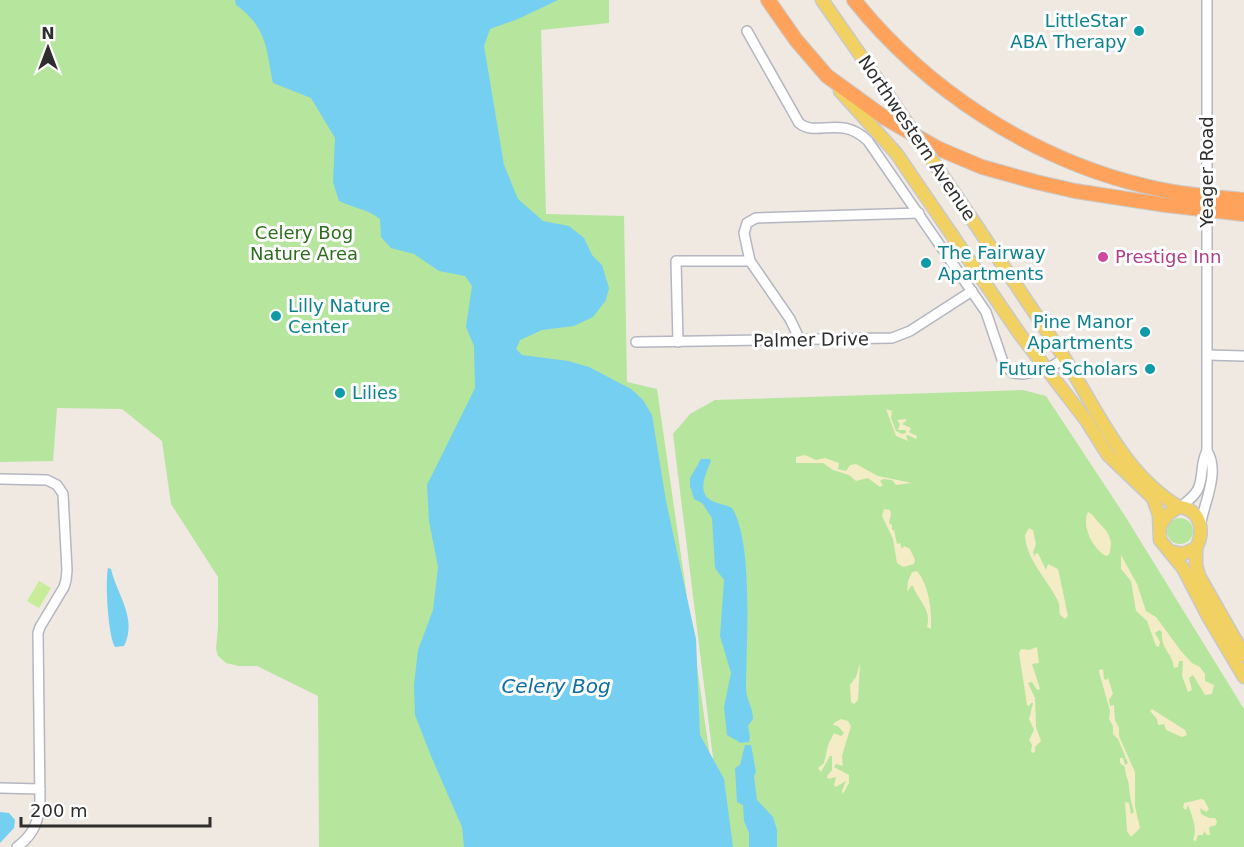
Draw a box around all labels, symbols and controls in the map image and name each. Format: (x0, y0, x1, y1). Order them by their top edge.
place label: LittleStar ABA Therapy (1010, 10, 1128, 52)
north arrow (18, 18, 78, 78)
text: N (41, 24, 55, 43)
marker: LittleStar ABA Therapy (1132, 24, 1146, 38)
street label: Northwestern Avenue (854, 51, 981, 224)
street label: Yeager Road (1196, 116, 1217, 229)
park label: Celery Bog Nature Area (250, 222, 358, 264)
place label: The Fairway Apartments (937, 242, 1046, 284)
place label: Prestige Inn (1115, 246, 1221, 267)
marker: Prestige Inn (1096, 250, 1110, 264)
marker: The Fairway Apartments (919, 256, 933, 270)
place label: Lilly Nature Center (288, 295, 390, 337)
marker: Lilly Nature Center (269, 309, 283, 323)
place label: Pine Manor Apartments (1027, 311, 1134, 353)
marker: Pine Manor Apartments (1138, 325, 1152, 339)
street label: Palmer Drive (753, 328, 869, 351)
place label: Future Scholars (998, 358, 1138, 379)
marker: Future Scholars (1143, 362, 1157, 376)
place label: Lilies (352, 382, 397, 403)
marker: Lilies (333, 386, 347, 400)
water label: Celery Bog (501, 674, 611, 698)
scale bar (21, 790, 210, 828)
text: 200 m (30, 800, 88, 821)

